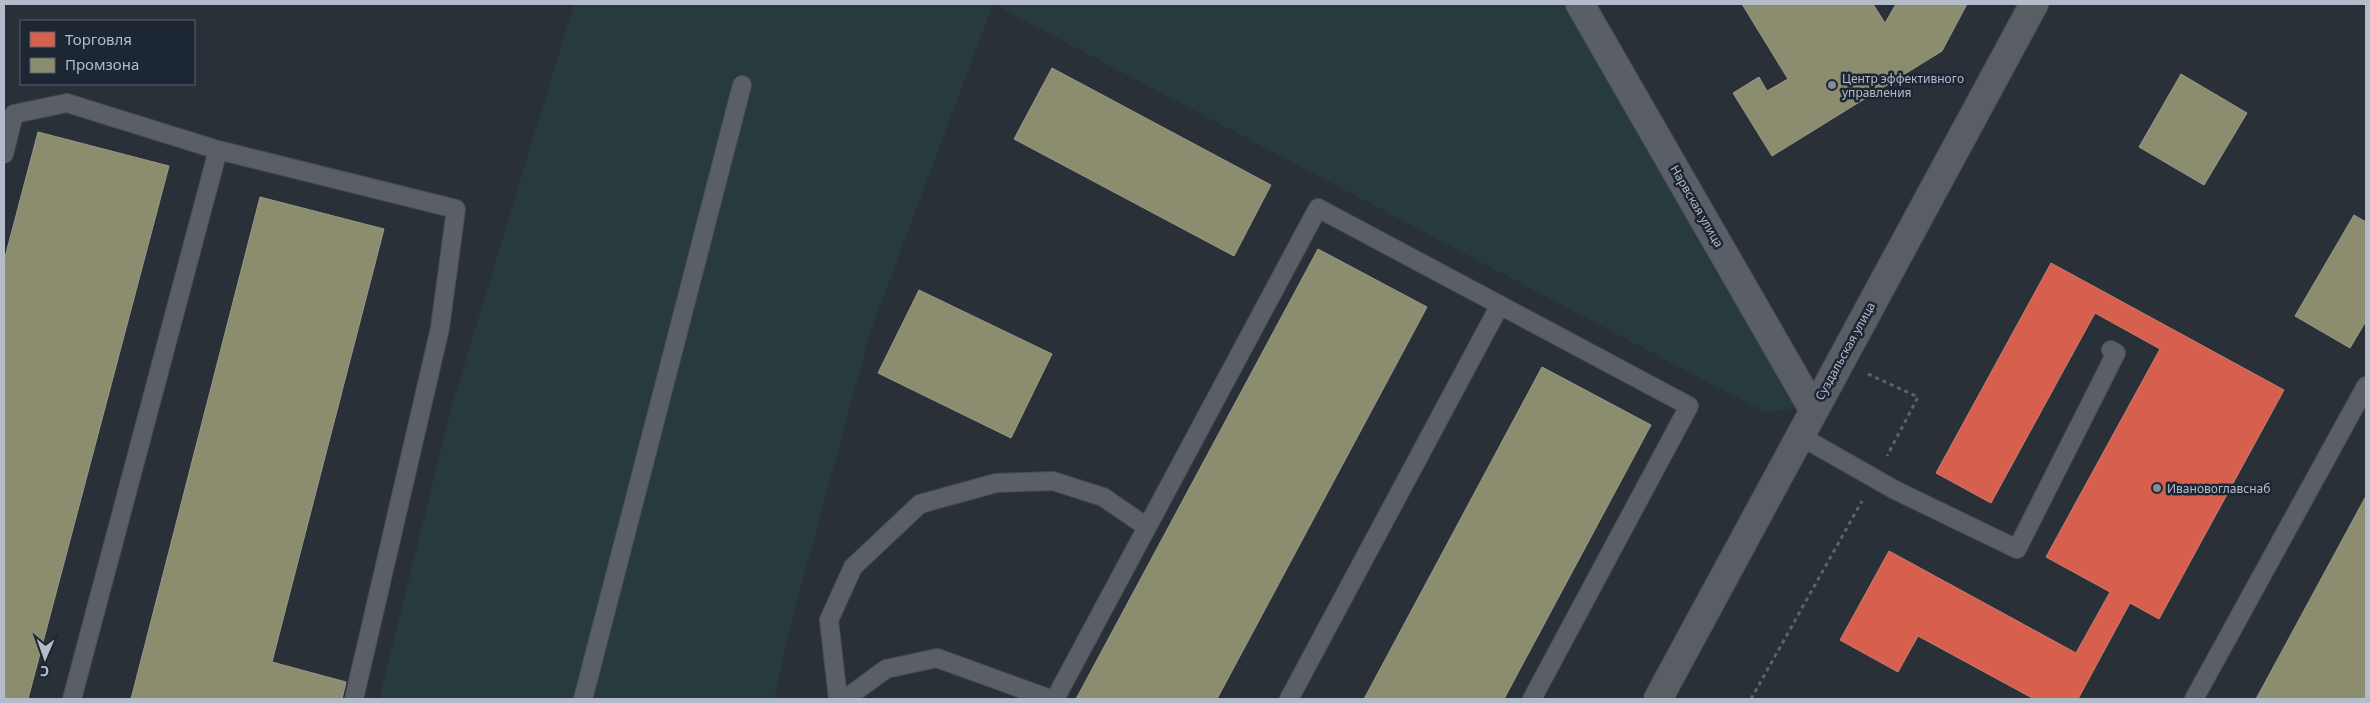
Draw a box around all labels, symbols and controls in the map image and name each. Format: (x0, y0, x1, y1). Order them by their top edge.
legend (20, 20, 195, 85)
text: Торговля (65, 29, 132, 49)
text: Промзона (65, 54, 139, 74)
place label: Центр эффективного управления (1842, 70, 1964, 101)
marker: Центр эффективного управления (1826, 79, 1838, 91)
street label: Нарвская улица (1667, 162, 1727, 250)
street label: Суздальская улица (1811, 299, 1879, 403)
place label: Ивановоглавснаб (2167, 480, 2270, 497)
marker: Ивановоглавснаб (2151, 482, 2163, 494)
north arrow (20, 633, 70, 683)
text: С (40, 662, 49, 681)

